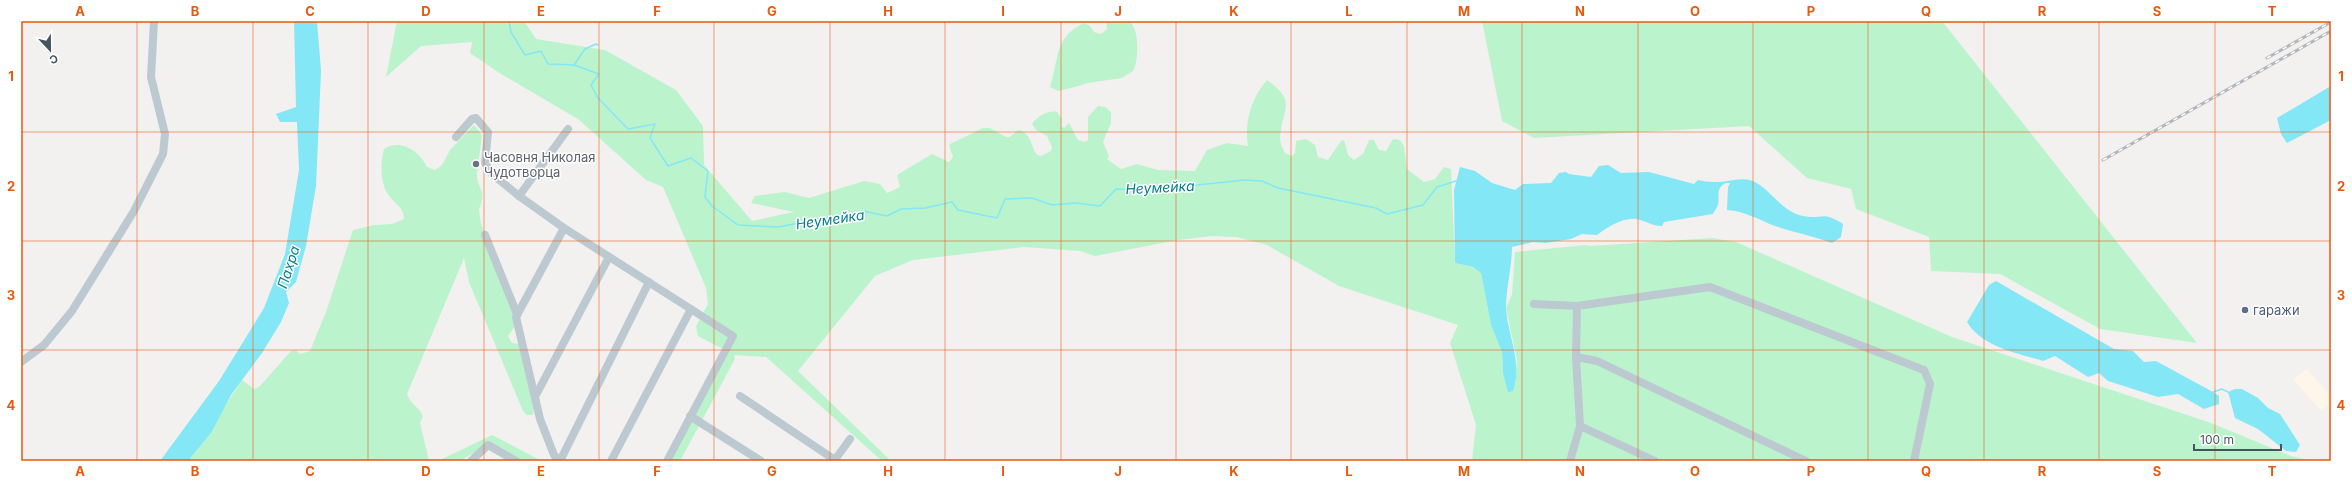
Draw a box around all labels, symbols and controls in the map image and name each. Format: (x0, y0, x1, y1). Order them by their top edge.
text: A (75, 3, 85, 19)
text: B (191, 3, 200, 19)
text: C (305, 3, 315, 19)
text: D (421, 3, 431, 19)
text: E (537, 3, 545, 19)
text: F (653, 3, 661, 19)
text: G (767, 3, 777, 19)
text: H (883, 3, 893, 19)
text: I (1001, 3, 1005, 19)
text: J (1114, 3, 1122, 19)
text: K (1229, 3, 1239, 19)
text: L (1345, 3, 1353, 19)
text: M (1458, 3, 1470, 19)
text: N (1575, 3, 1585, 19)
text: O (1690, 3, 1700, 19)
text: P (1807, 3, 1815, 19)
text: Q (1921, 3, 1931, 19)
text: R (2038, 3, 2047, 19)
text: S (2153, 3, 2161, 19)
text: T (2268, 3, 2277, 19)
north arrow (30, 30, 70, 70)
text: С (47, 51, 60, 67)
text: 1 (8, 68, 14, 84)
text: 1 (2338, 68, 2344, 84)
place label: Часовня Николая Чудотворца (484, 149, 595, 180)
marker: Часовня Николая Чудотворца (471, 159, 481, 169)
water label: Неумейка (1125, 177, 1195, 197)
text: 2 (7, 178, 15, 194)
text: 2 (2337, 178, 2345, 194)
water label: Неумейка (794, 206, 866, 232)
water label: Пахра (273, 243, 303, 291)
text: 3 (7, 287, 15, 303)
text: 3 (2337, 287, 2345, 303)
place label: гаражи (2253, 302, 2300, 318)
marker: гаражи (2240, 305, 2250, 315)
text: 4 (7, 397, 16, 413)
text: 4 (2337, 397, 2346, 413)
scale bar (2194, 426, 2281, 452)
text: 100 m (2200, 432, 2234, 447)
text: A (75, 463, 85, 479)
text: B (191, 463, 200, 479)
text: C (305, 463, 315, 479)
text: D (421, 463, 431, 479)
text: E (537, 463, 545, 479)
text: F (653, 463, 661, 479)
text: G (767, 463, 777, 479)
text: H (883, 463, 893, 479)
text: I (1001, 463, 1005, 479)
text: J (1114, 463, 1122, 479)
text: K (1229, 463, 1239, 479)
text: L (1345, 463, 1353, 479)
text: M (1458, 463, 1470, 479)
text: N (1575, 463, 1585, 479)
text: O (1690, 463, 1700, 479)
text: P (1807, 463, 1815, 479)
text: Q (1921, 463, 1931, 479)
text: R (2038, 463, 2047, 479)
text: S (2153, 463, 2161, 479)
text: T (2268, 463, 2277, 479)

